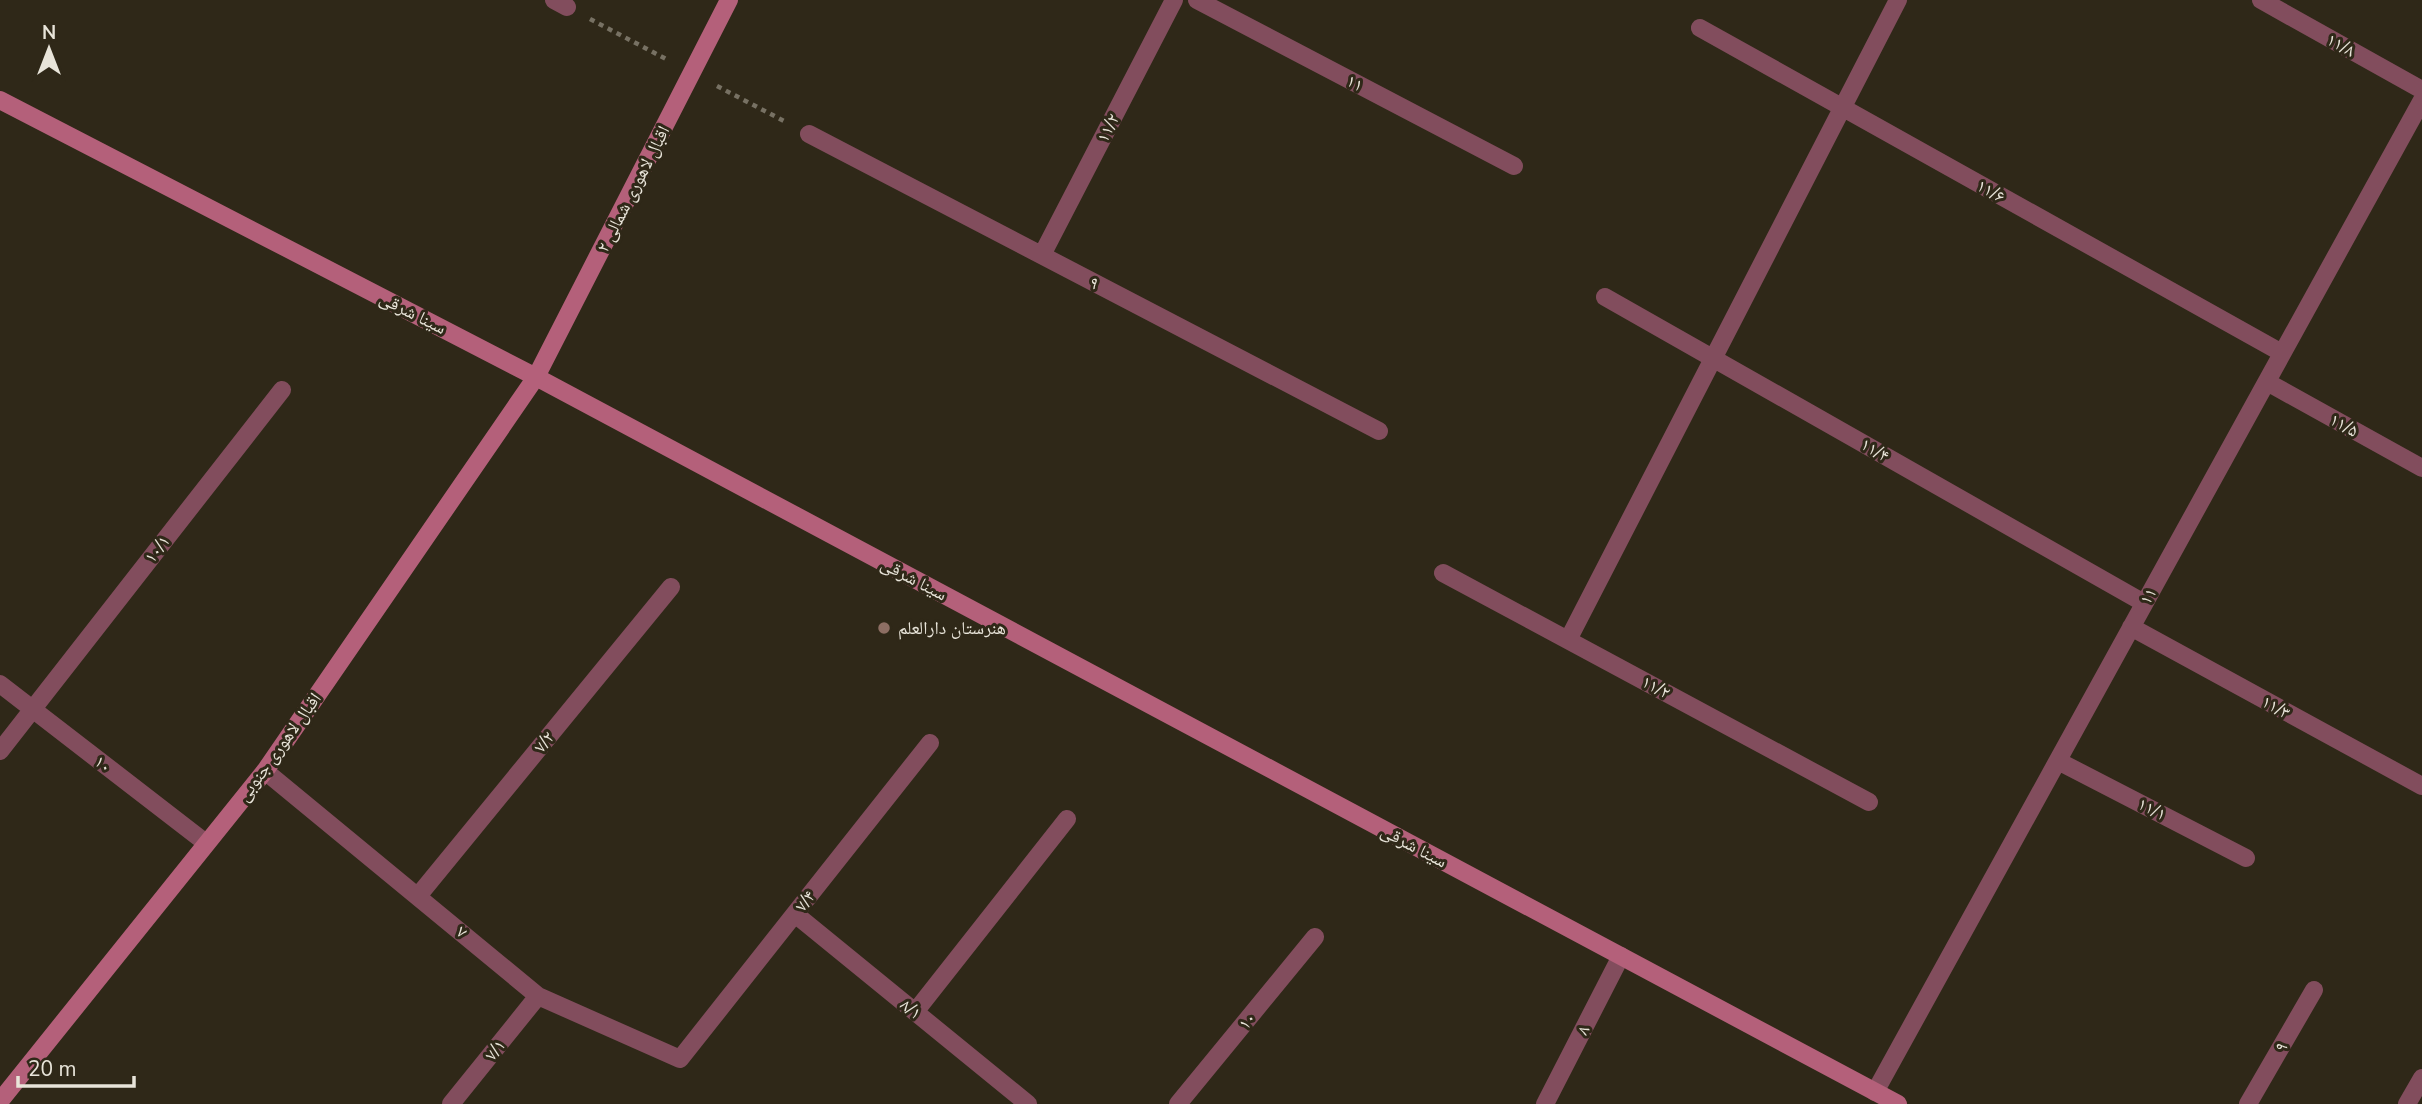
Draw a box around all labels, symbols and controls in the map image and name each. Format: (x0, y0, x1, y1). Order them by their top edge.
north arrow (14, 14, 84, 84)
text: N (42, 20, 56, 46)
street label: ۱۱/۸ (2322, 27, 2360, 63)
street label: ۱۱ (1342, 69, 1368, 97)
street label: ۱۱/۲ (1091, 109, 1125, 147)
street label: اقبال لاهوری شمالی ۲ (591, 121, 675, 257)
street label: ۱۱/۶ (1972, 173, 2010, 209)
street label: ۹ (1085, 270, 1103, 296)
street label: سینا شرقی (376, 286, 450, 340)
street label: ۱۱/۵ (2325, 407, 2363, 443)
street label: ۱۱/۴ (1856, 432, 1894, 468)
street label: ۱۰/۱ (139, 530, 175, 568)
street label: سینا شرقی (877, 552, 951, 606)
street label: ۱۱ (2134, 583, 2162, 609)
place label: هنرستان دارالعلم (898, 616, 1006, 640)
marker: هنرستان دارالعلم (876, 620, 892, 636)
street label: ۱۱/۲ (1637, 670, 1675, 704)
street label: اقبال لاهوری جنوبی (231, 688, 327, 806)
street label: ۱۱/۳ (2257, 689, 2295, 725)
street label: ۷/۲ (528, 726, 560, 758)
street label: ۱۰ (89, 750, 117, 778)
street label: ۱۱/۱ (2133, 792, 2171, 826)
street label: سینا شرقی (1377, 819, 1451, 873)
street label: ۷/۴ (789, 885, 821, 917)
street label: ۷ (451, 920, 473, 944)
street label: ۸/۱ (895, 993, 927, 1025)
street label: ۱۰ (1233, 1007, 1261, 1035)
street label: ۸ (1570, 1021, 1596, 1039)
street label: ۷/۱ (479, 1034, 511, 1066)
street label: ۹ (2269, 1037, 2293, 1057)
scale bar (18, 1044, 133, 1088)
text: 20 m (28, 1055, 77, 1083)

